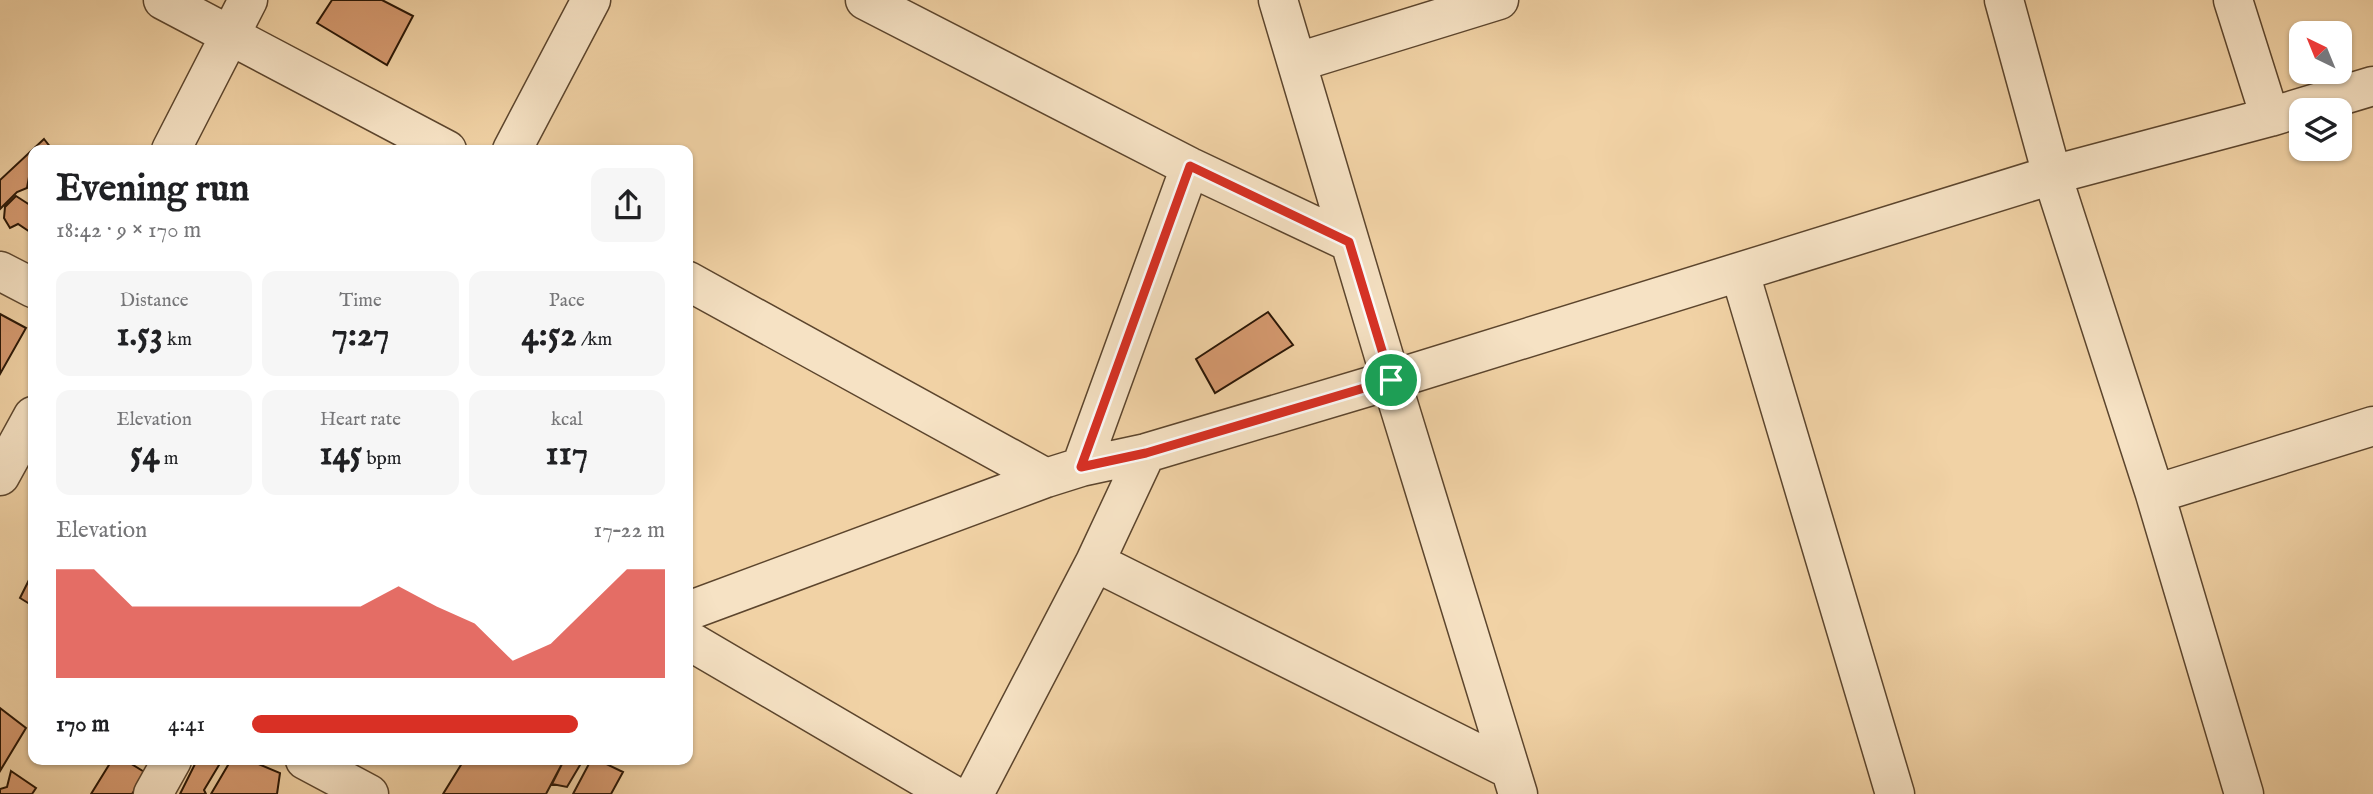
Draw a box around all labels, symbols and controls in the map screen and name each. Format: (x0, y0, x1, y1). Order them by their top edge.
north arrow (2289, 21, 2352, 84)
map controls (2289, 21, 2352, 161)
button: layers (2289, 98, 2352, 161)
text: Evening run (56, 166, 250, 214)
button: share (591, 168, 665, 242)
text: 18:42 · 9 × 170 m (56, 216, 201, 245)
text: Distance (120, 289, 189, 313)
text: Time (339, 289, 382, 313)
text: Pace (549, 289, 585, 313)
text: 1.53 (117, 313, 163, 358)
text: 7:27 (331, 313, 390, 358)
text: 4:52 (521, 313, 577, 358)
text: km (163, 328, 192, 352)
text: /km (577, 328, 612, 352)
pin (1361, 350, 1421, 410)
icon: arrive (1372, 361, 1410, 399)
text: Elevation (116, 408, 192, 432)
text: Heart rate (320, 408, 401, 432)
text: kcal (551, 408, 583, 432)
text: 54 (130, 432, 160, 477)
text: 145 (320, 432, 362, 477)
text: 117 (546, 432, 588, 477)
text: m (160, 447, 178, 471)
text: bpm (362, 447, 401, 471)
text: Elevation (56, 516, 147, 545)
text: 17–22 m (594, 516, 665, 545)
text: 170 m (56, 710, 109, 739)
text: 4:41 (168, 710, 205, 739)

